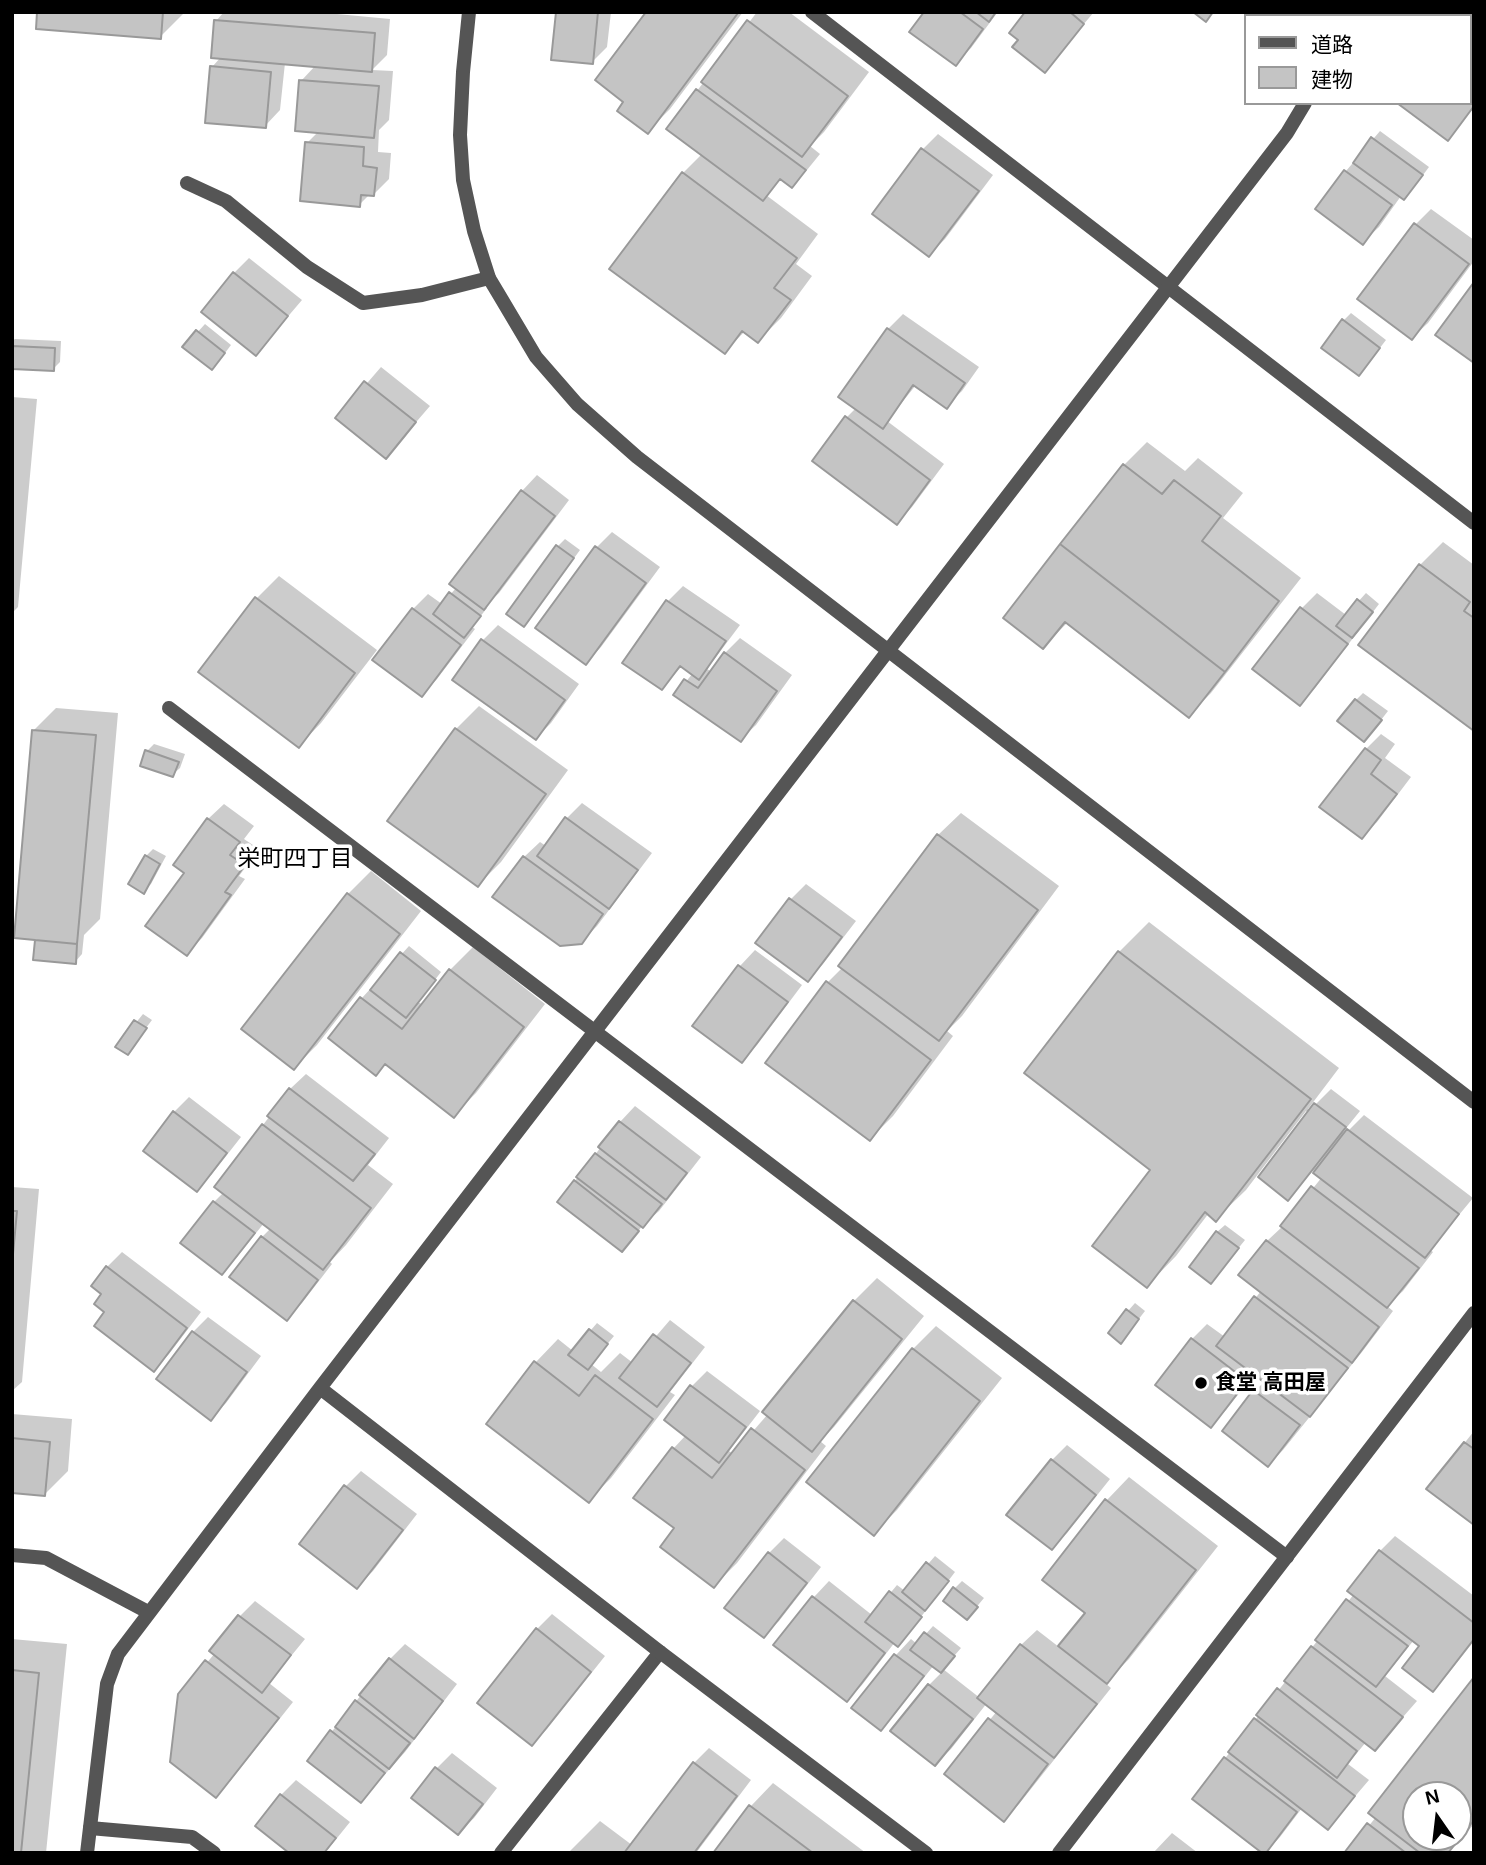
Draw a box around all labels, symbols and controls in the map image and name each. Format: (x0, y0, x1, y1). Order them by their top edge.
legend (1244, 14, 1472, 105)
text: 道路 (1311, 33, 1353, 56)
text: 建物 (1311, 68, 1353, 91)
district label: 栄町四丁目 (238, 846, 352, 874)
place label: 食堂 高田屋 (1215, 1370, 1326, 1396)
marker: 食堂 高田屋 (1193, 1375, 1209, 1391)
north arrow (1402, 1781, 1472, 1851)
text: N (1423, 1785, 1441, 1809)

